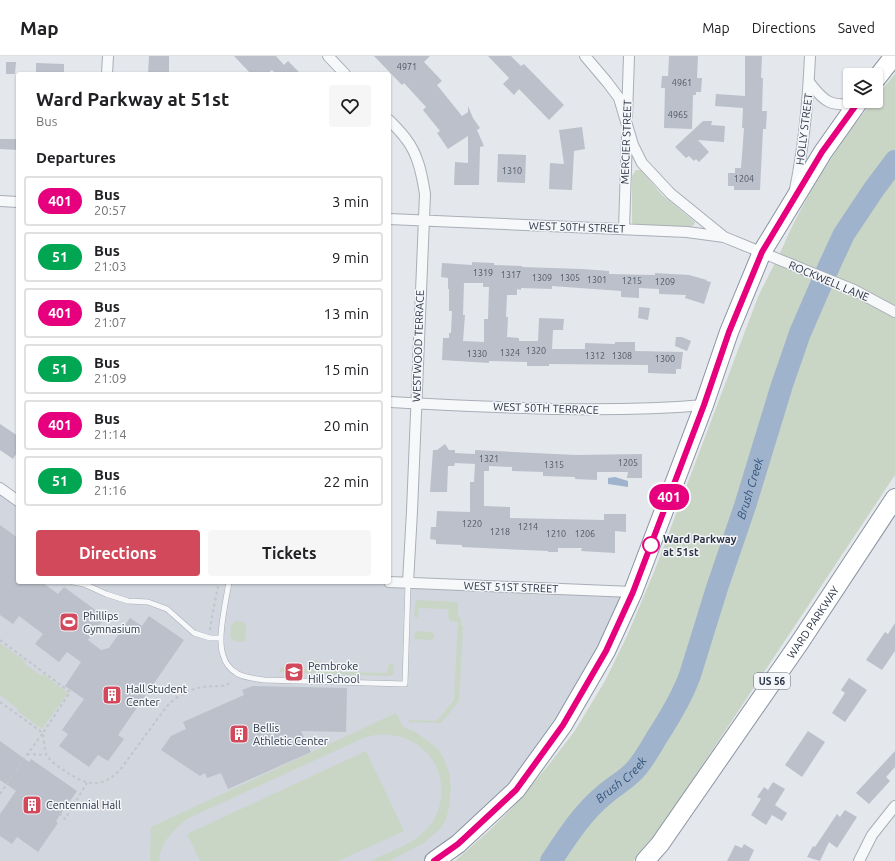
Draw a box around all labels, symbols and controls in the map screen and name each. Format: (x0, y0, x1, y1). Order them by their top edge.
text: Map (20, 17, 59, 39)
text: Map (702, 20, 730, 36)
text: Directions (752, 20, 816, 36)
text: Saved (838, 20, 875, 36)
house number: 4971 (397, 62, 417, 72)
map controls (843, 68, 883, 108)
button: layers (843, 68, 883, 108)
house number: 4961 (672, 78, 692, 88)
button: heart (329, 85, 371, 127)
text: Ward Parkway at 51st (36, 88, 229, 110)
street label: HOLLY STREET (794, 92, 814, 166)
street label: MERCIER STREET (619, 99, 633, 185)
house number: 4965 (668, 110, 688, 120)
text: Bus (36, 114, 57, 128)
text: Departures (36, 149, 116, 166)
house number: 1310 (502, 166, 522, 176)
house number: 1204 (734, 174, 754, 184)
text: Bus (94, 186, 120, 203)
text: 401 (48, 193, 72, 209)
text: 3 min (332, 193, 369, 210)
text: 20:57 (94, 203, 127, 217)
street label: WEST 50TH STREET (529, 219, 625, 235)
text: Bus (94, 242, 120, 259)
text: 51 (52, 249, 68, 265)
text: 9 min (332, 249, 369, 266)
text: 21:03 (94, 259, 127, 273)
street label: ROCKWELL LANE (787, 259, 871, 303)
house number: 1319 (473, 268, 493, 278)
house number: 1317 (501, 270, 521, 280)
house number: 1309 (532, 273, 552, 283)
house number: 1305 (560, 273, 580, 283)
house number: 1301 (587, 275, 607, 285)
house number: 1215 (622, 276, 642, 286)
house number: 1209 (655, 277, 675, 287)
street label: WESTWOOD TERRACE (410, 290, 426, 402)
text: Bus (94, 298, 120, 315)
text: 401 (48, 305, 72, 321)
text: 13 min (323, 305, 369, 322)
text: 21:07 (94, 315, 127, 329)
house number: 1320 (526, 346, 546, 356)
house number: 1324 (500, 348, 520, 358)
house number: 1330 (467, 349, 487, 359)
house number: 1312 (585, 351, 605, 361)
house number: 1308 (612, 351, 632, 361)
text: Bus (94, 354, 120, 371)
house number: 1300 (655, 354, 675, 364)
text: 51 (52, 361, 68, 377)
text: 15 min (323, 361, 369, 378)
text: 21:09 (94, 371, 127, 385)
street label: WEST 50TH TERRACE (493, 400, 599, 416)
text: Bus (94, 410, 120, 427)
text: 401 (48, 417, 72, 433)
text: 20 min (323, 417, 369, 434)
text: 21:14 (94, 427, 127, 441)
house number: 1321 (479, 454, 499, 464)
water label: Brush Creek (734, 455, 766, 521)
house number: 1205 (618, 458, 638, 468)
house number: 1315 (544, 460, 564, 470)
text: Bus (94, 466, 120, 483)
text: 51 (52, 473, 68, 489)
text: 22 min (323, 473, 369, 490)
text: 21:16 (94, 483, 127, 497)
line badge: 401 (646, 484, 692, 510)
text: 401 (657, 489, 681, 505)
house number: 1220 (462, 519, 482, 529)
house number: 1214 (518, 522, 538, 532)
house number: 1218 (490, 527, 510, 537)
house number: 1210 (546, 529, 566, 539)
house number: 1206 (575, 529, 595, 539)
button: Directions (36, 530, 200, 576)
button: Tickets (208, 530, 371, 576)
place label: Ward Parkway at 51st (663, 533, 737, 558)
marker: Ward Parkway at 51st (642, 536, 660, 554)
street label: WEST 51ST STREET (463, 579, 559, 595)
street label: WARD PARKWAY (785, 583, 841, 661)
place label: Phillips Gymnasium (83, 610, 140, 635)
sports icon: Phillips Gymnasium (58, 611, 80, 633)
place label: Pembroke Hill School (308, 660, 360, 685)
school or university icon: Pembroke Hill School (283, 661, 305, 683)
road number: US 56 (754, 673, 790, 689)
place label: Hall Student Center (126, 683, 188, 708)
building icon: Hall Student Center (101, 684, 123, 706)
place label: Bellis Athletic Center (253, 722, 329, 747)
building icon: Bellis Athletic Center (228, 723, 250, 745)
water label: Brush Creek (593, 754, 650, 805)
building icon: Centennial Hall (21, 794, 43, 816)
place label: Centennial Hall (46, 799, 121, 811)

